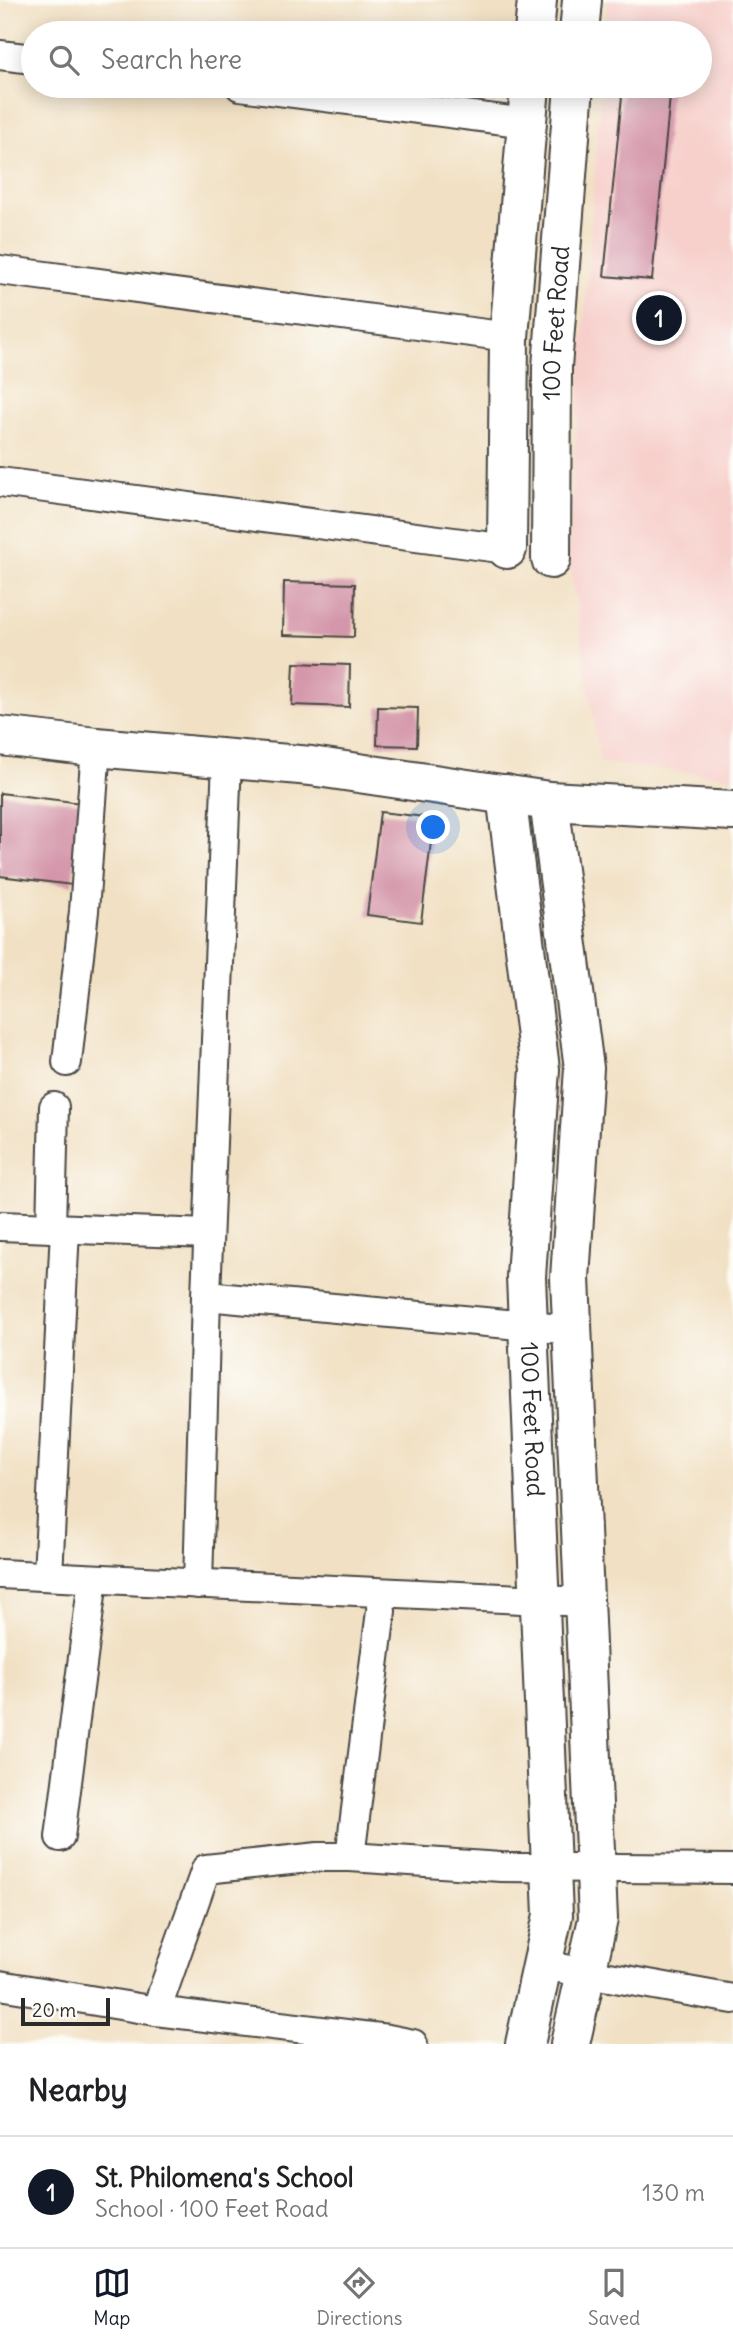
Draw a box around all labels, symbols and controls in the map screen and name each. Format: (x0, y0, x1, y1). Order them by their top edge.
search box (21, 21, 712, 98)
icon: search (45, 41, 83, 79)
text: Search here (101, 43, 242, 76)
street label: 100 Feet Road (536, 245, 575, 401)
pin: 1 (636, 292, 682, 344)
your location (416, 810, 450, 844)
street label: 100 Feet Road (515, 1341, 551, 1497)
scale bar (21, 1995, 110, 2027)
text: 20 m (32, 1998, 76, 2022)
text: Nearby (28, 2071, 128, 2109)
text: St. Philomena's School (95, 2161, 354, 2194)
text: 1 (46, 2178, 56, 2207)
text: 130 m (642, 2178, 705, 2207)
text: School · 100 Feet Road (95, 2194, 328, 2223)
tab: Map (93, 2264, 131, 2330)
tab: Directions (317, 2264, 402, 2330)
tab: Saved (588, 2264, 640, 2330)

